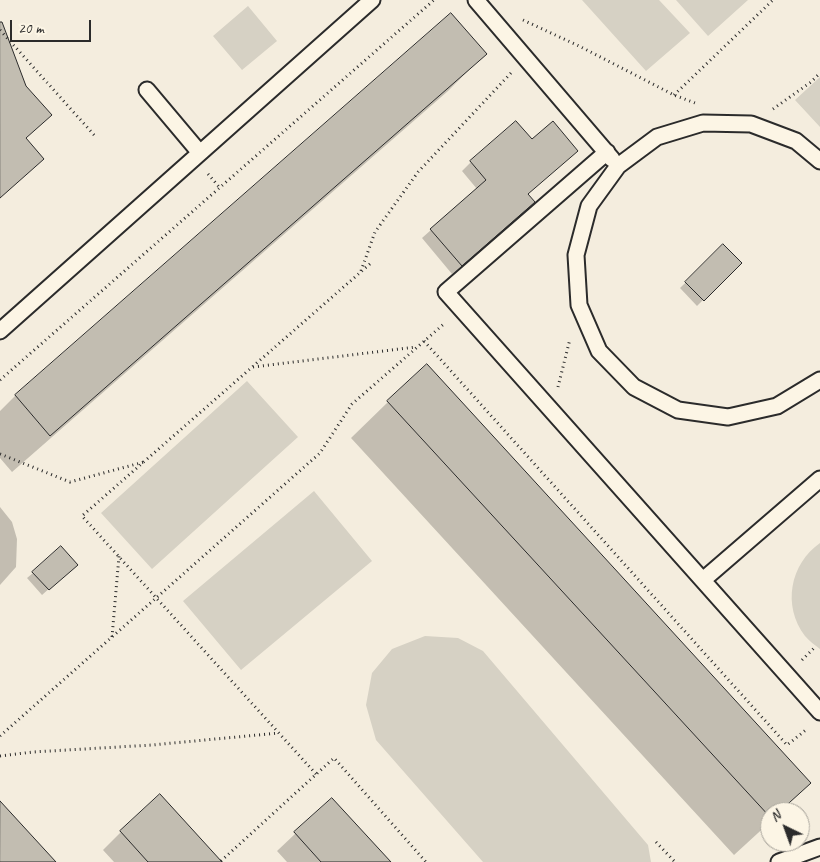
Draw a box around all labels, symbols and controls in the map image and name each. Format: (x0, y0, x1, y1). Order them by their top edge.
scale bar (12, 10, 94, 42)
text: 20 m (18, 19, 44, 38)
north arrow (760, 802, 810, 852)
text: N (766, 807, 784, 825)

